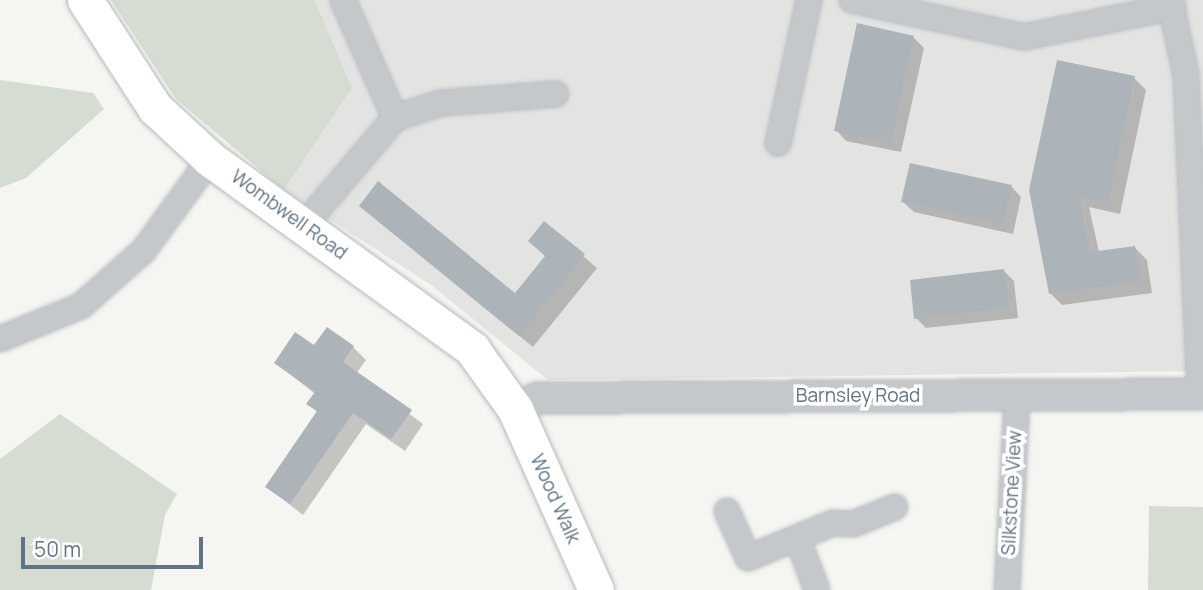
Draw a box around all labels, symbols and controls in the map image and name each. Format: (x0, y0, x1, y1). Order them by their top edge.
street label: Wombwell Road (227, 165, 351, 265)
street label: Barnsley Road (796, 385, 920, 407)
street label: Silkstone View (997, 430, 1027, 556)
street label: Wood Walk (525, 451, 585, 547)
scale bar (24, 524, 206, 568)
text: 50 m (34, 535, 81, 563)

